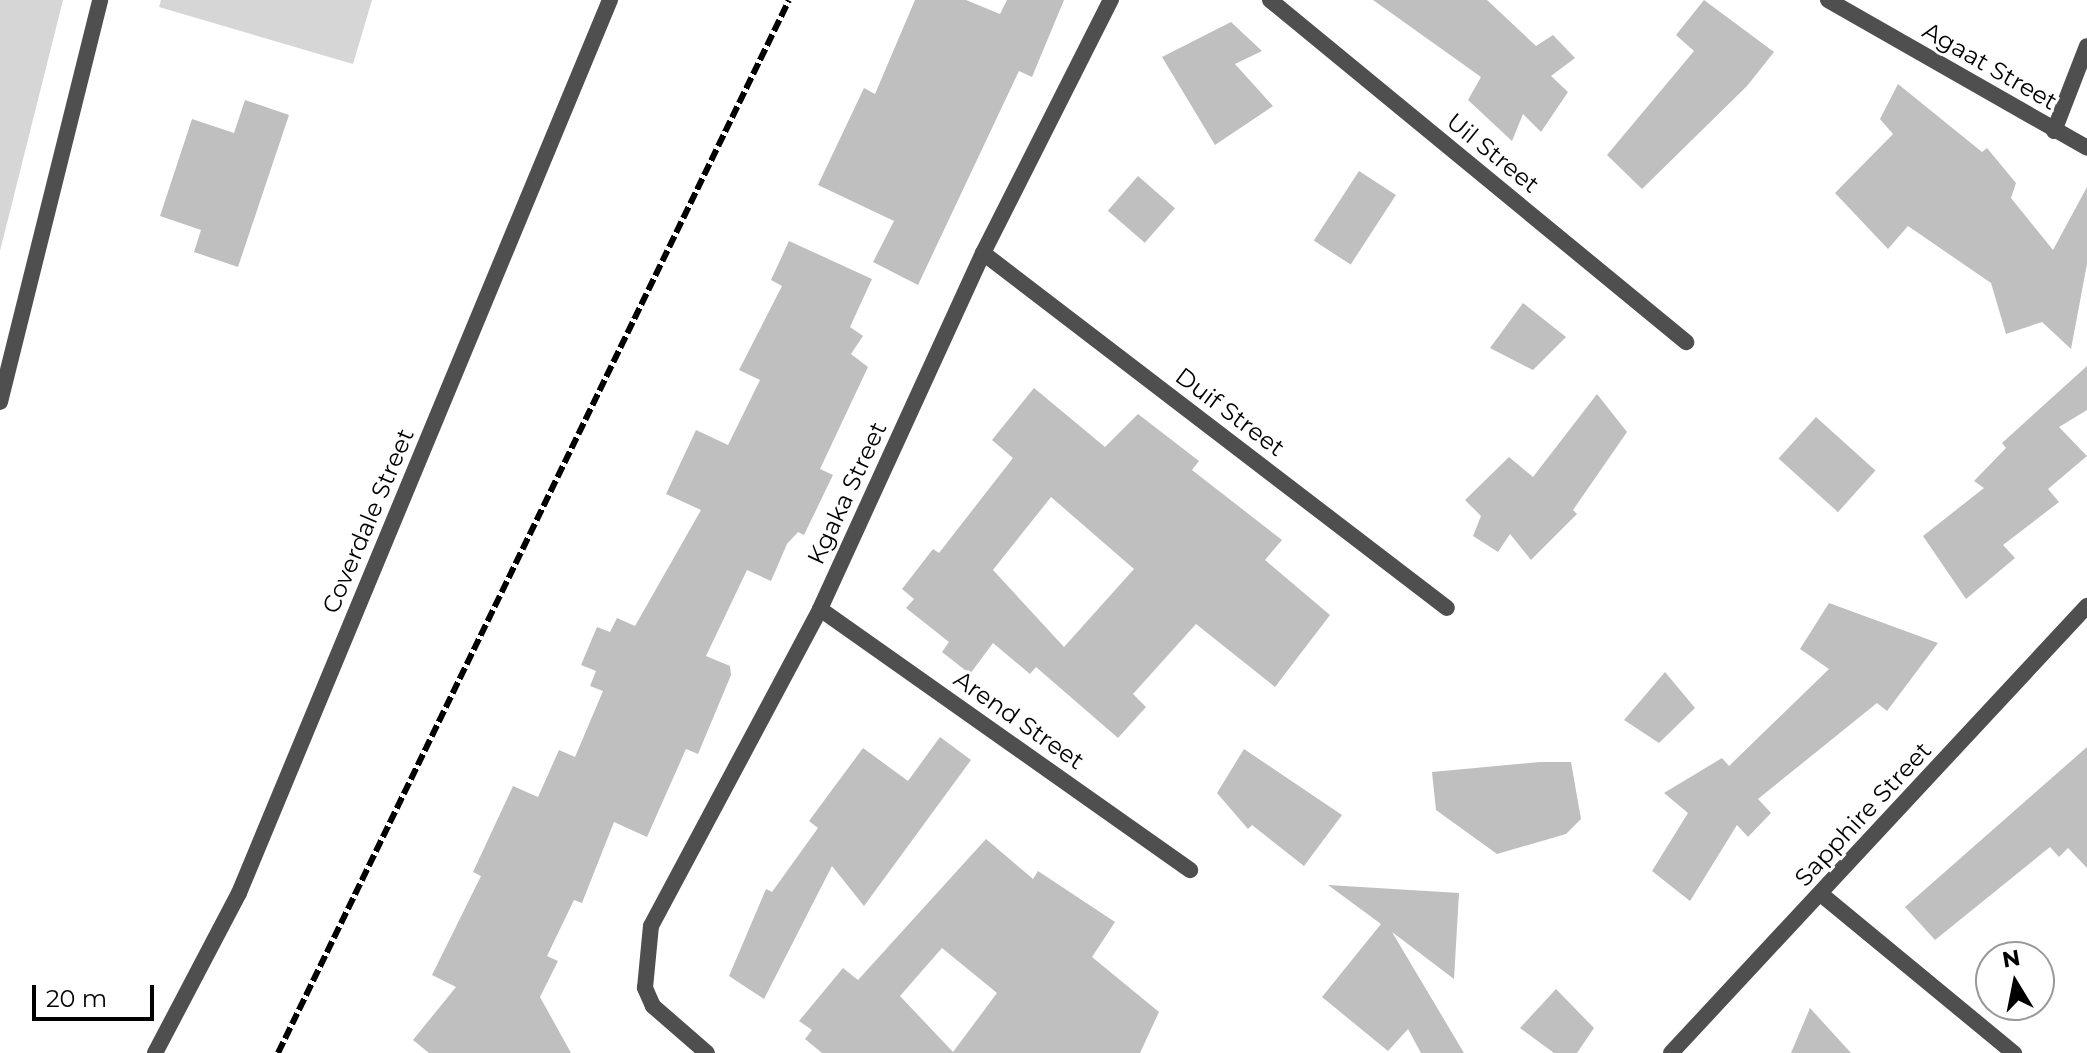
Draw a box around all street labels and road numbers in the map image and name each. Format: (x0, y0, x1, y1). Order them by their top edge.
street label: Agaat Street (1918, 16, 2062, 116)
street label: Uil Street (1441, 107, 1545, 199)
street label: Duif Street (1170, 362, 1290, 462)
street label: Kgaka Street (801, 417, 893, 569)
street label: Coverdale Street (316, 424, 420, 618)
street label: Arend Street (948, 665, 1090, 775)
street label: Sapphire Street (1789, 736, 1937, 892)

